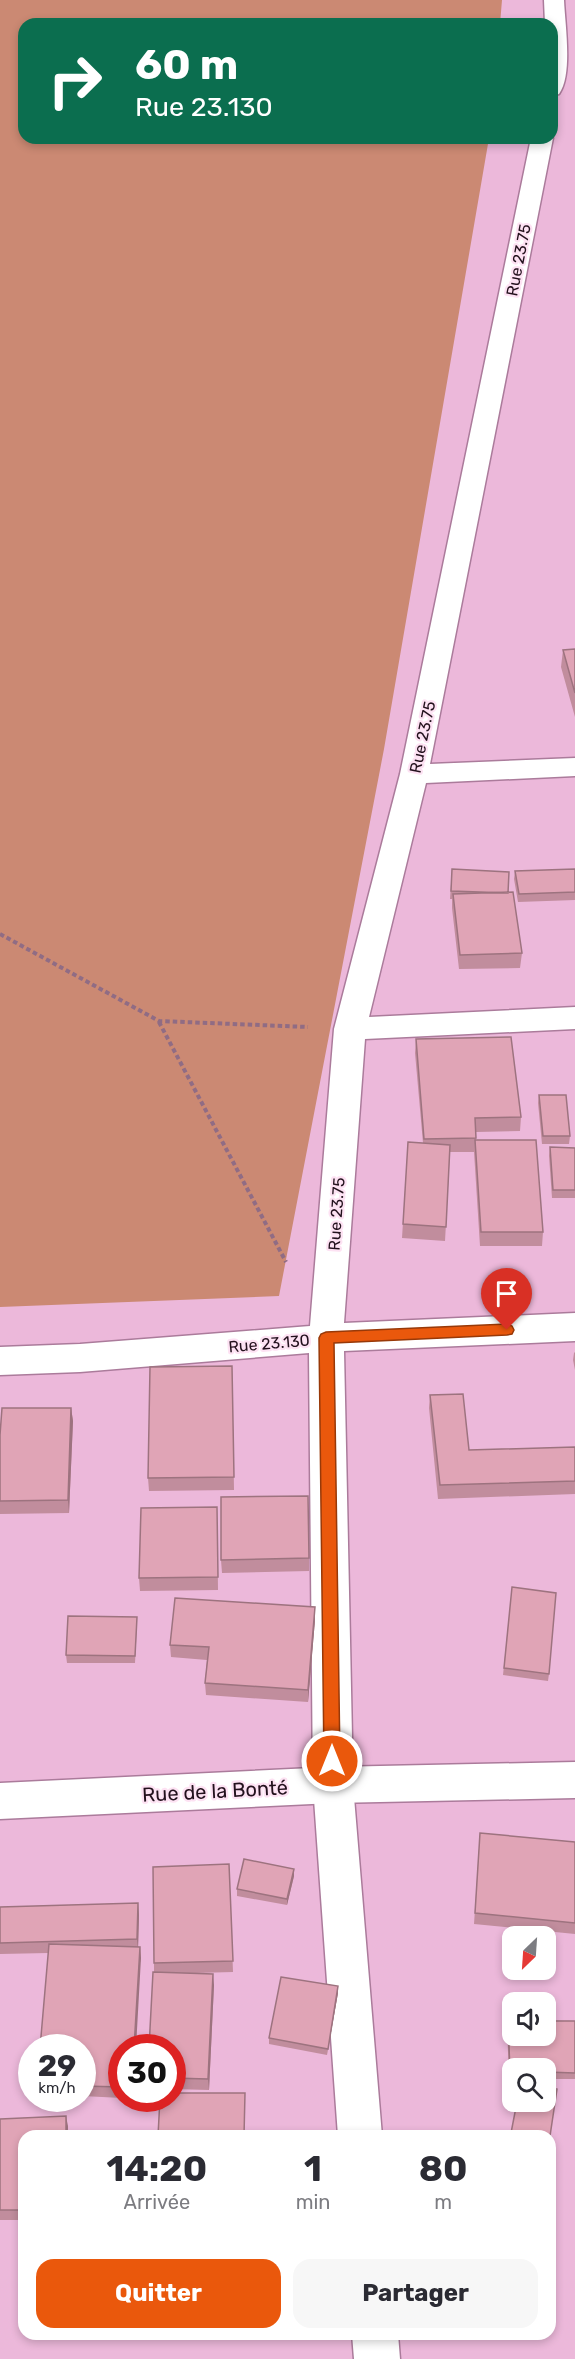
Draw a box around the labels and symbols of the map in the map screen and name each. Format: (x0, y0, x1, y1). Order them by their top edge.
street label: Rue 23.75 (502, 222, 535, 298)
street label: Rue 23.75 (406, 699, 439, 775)
street label: Rue 23.75 (324, 1177, 349, 1251)
pin (481, 1268, 532, 1330)
street label: Rue 23.130 (228, 1330, 311, 1357)
position arrow (300, 1729, 364, 1793)
street label: Rue de la Bonté (142, 1775, 288, 1807)
north arrow (502, 1926, 556, 1980)
speed limit sign: 30 (108, 2034, 186, 2112)

